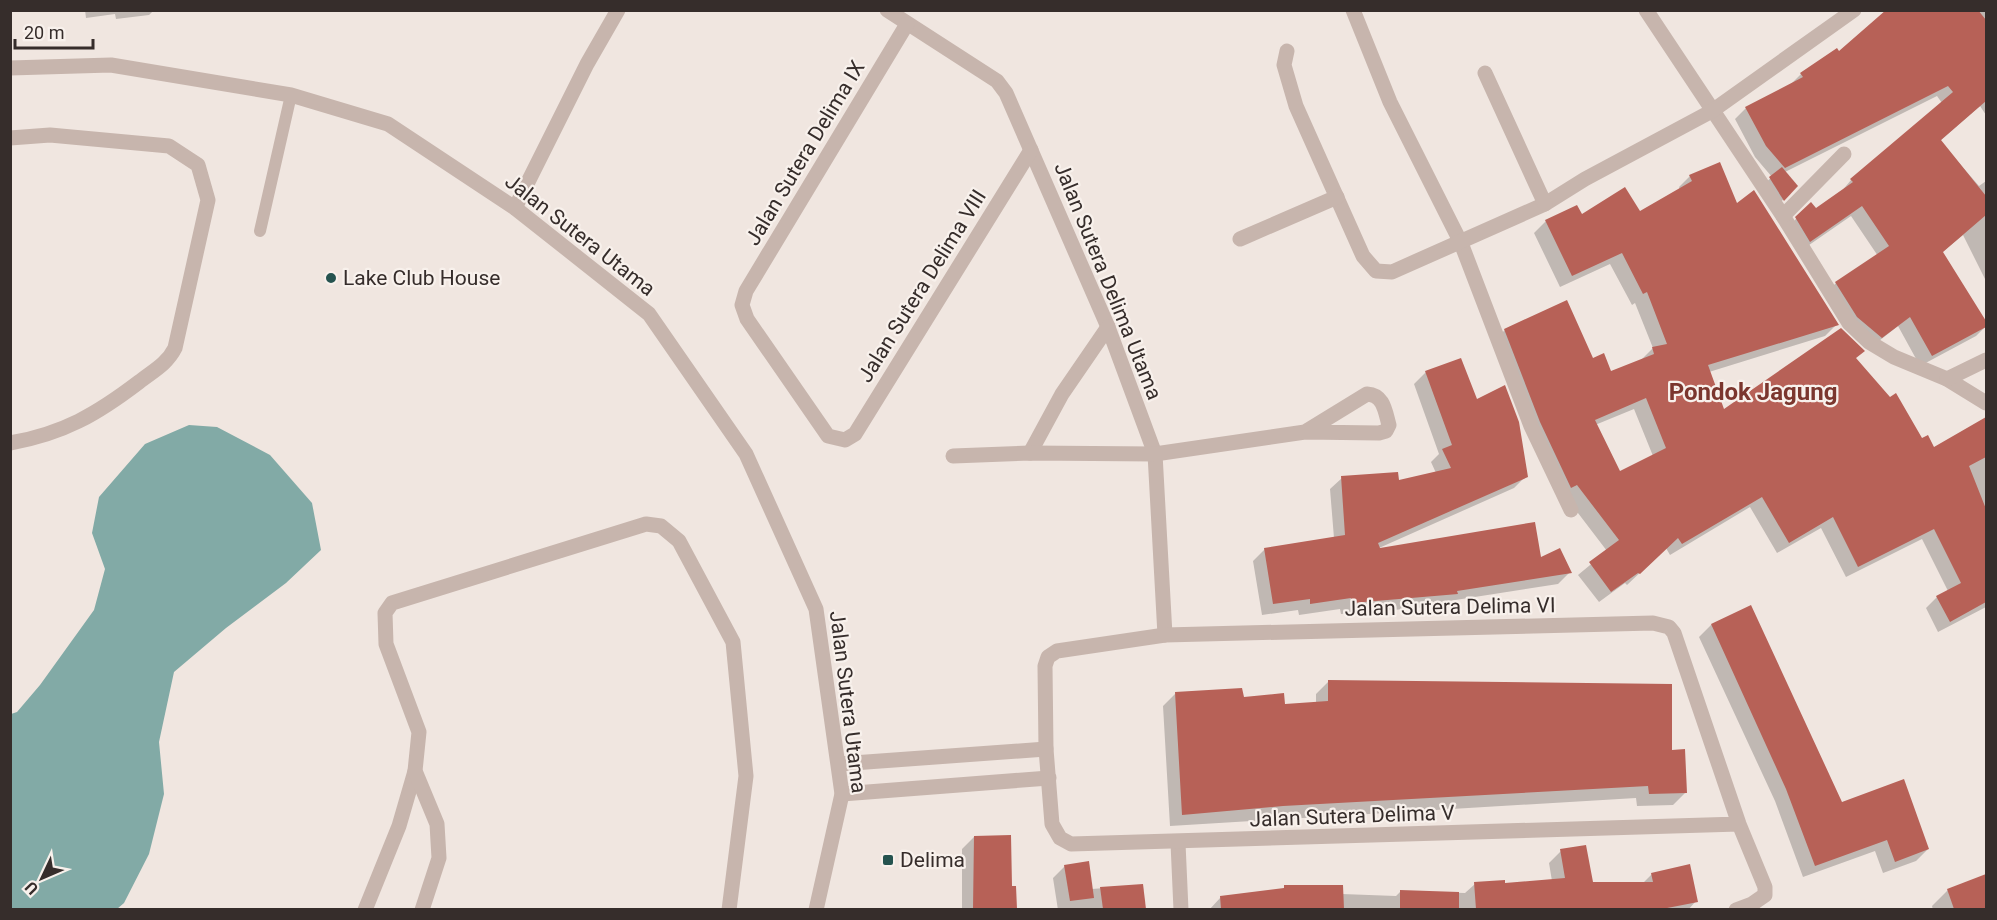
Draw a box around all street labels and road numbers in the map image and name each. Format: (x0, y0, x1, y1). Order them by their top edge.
street label: Jalan Sutera Delima IX (740, 56, 870, 250)
street label: Jalan Sutera Delima Utama (1049, 159, 1167, 403)
street label: Jalan Sutera Utama (500, 169, 660, 301)
street label: Jalan Sutera Delima VIII (853, 185, 991, 387)
street label: Jalan Sutera Delima VI (1344, 593, 1556, 621)
street label: Jalan Sutera Utama (825, 609, 871, 795)
street label: Jalan Sutera Delima V (1249, 800, 1456, 832)

